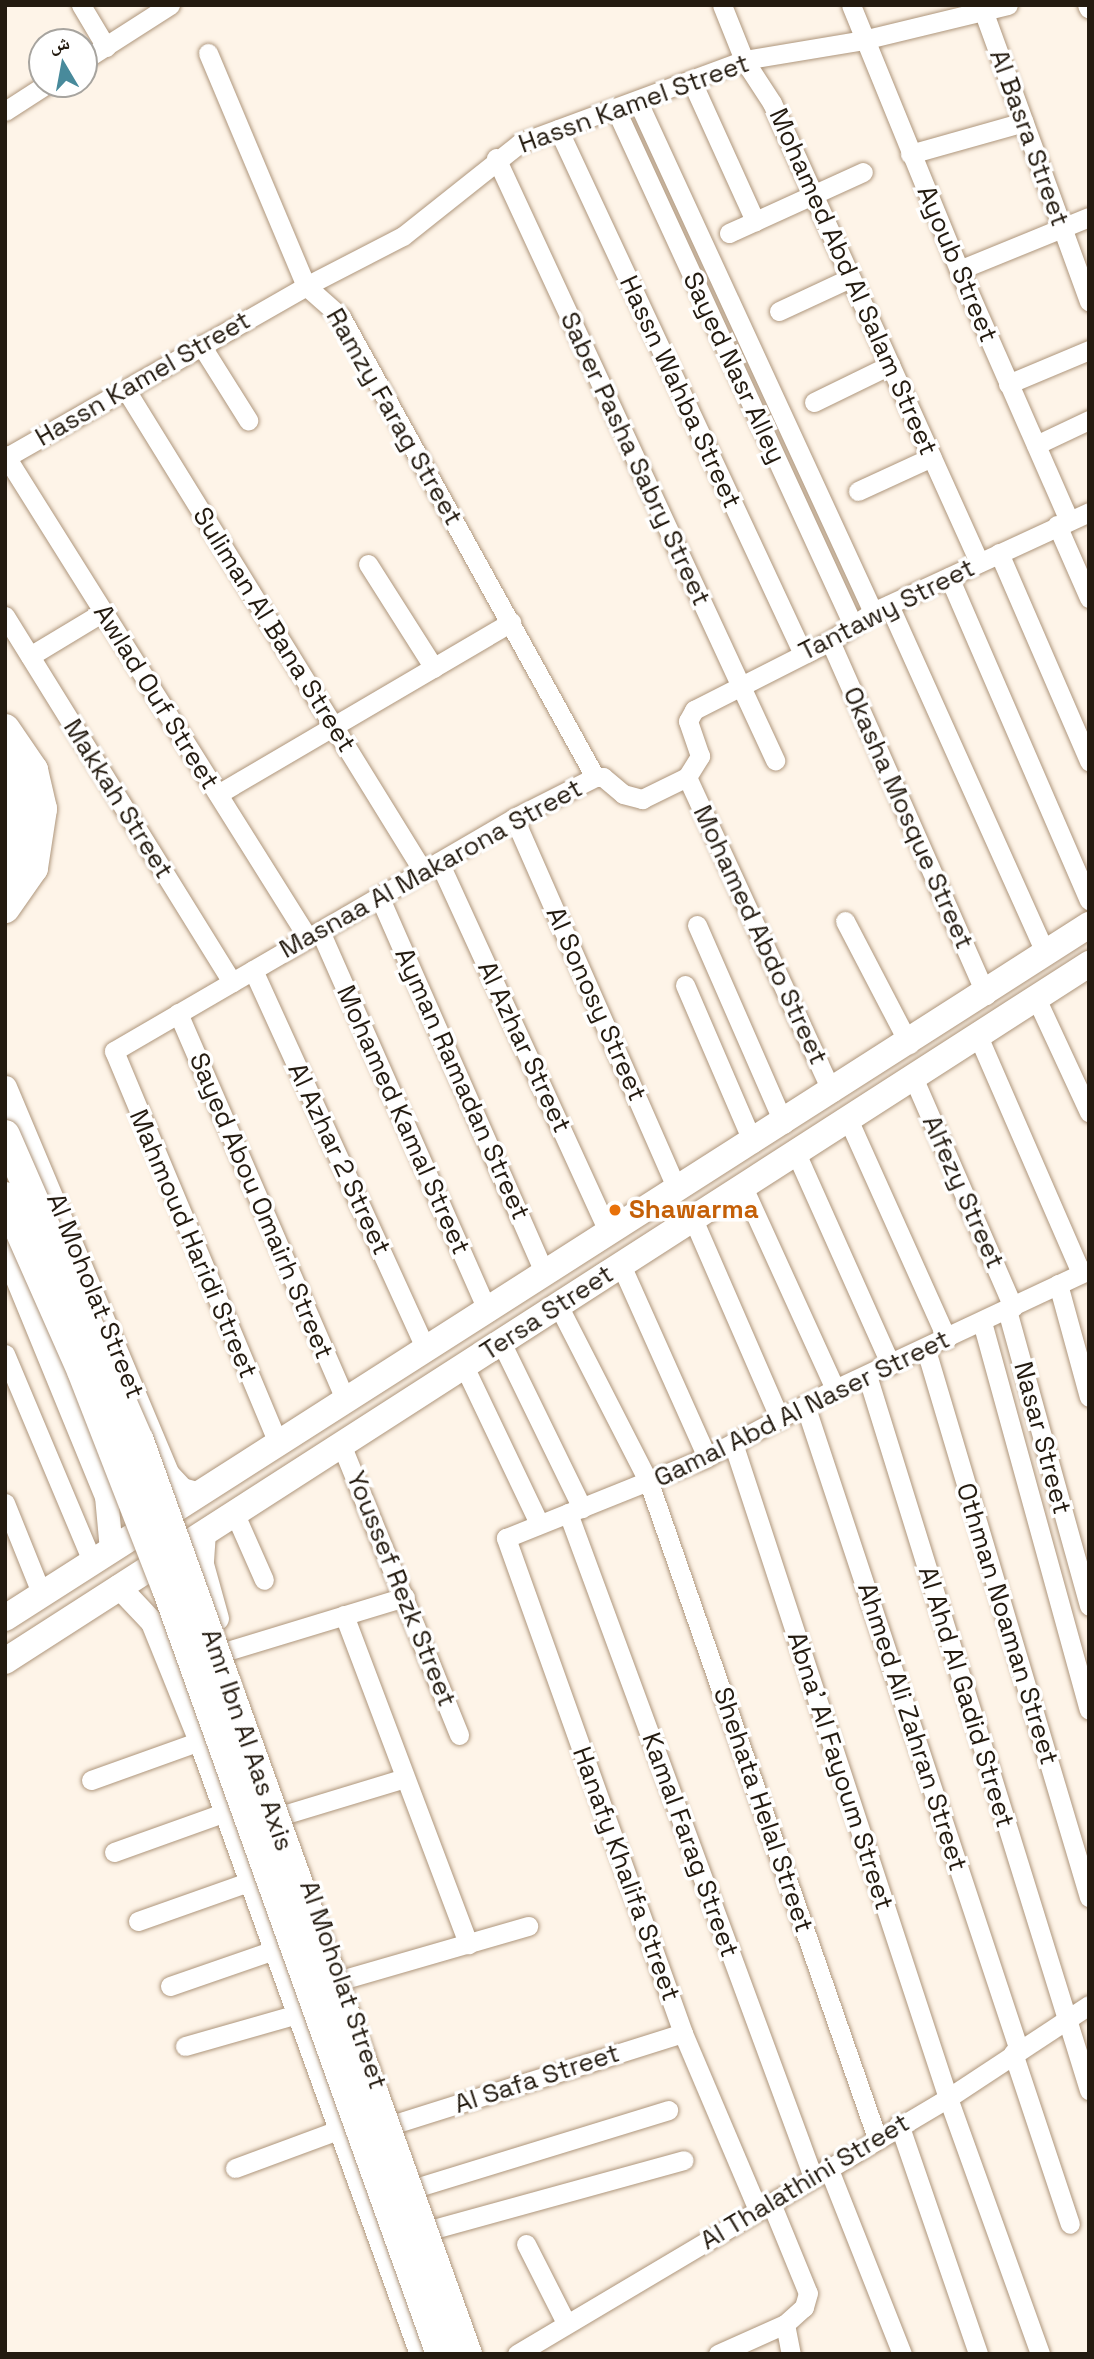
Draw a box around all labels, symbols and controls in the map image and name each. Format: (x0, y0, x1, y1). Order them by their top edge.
north arrow (28, 28, 98, 98)
text: ش (48, 30, 72, 58)
street label: Al Basra Street (983, 45, 1075, 231)
street label: Hassn Kamel Street (514, 48, 754, 160)
street label: Mohamed Abd Al Salam Street (762, 103, 944, 461)
street label: Ayoub Street (910, 181, 1004, 347)
street label: Sayed Nasr Alley (676, 267, 792, 469)
street label: Hassn Wahba Street (612, 271, 748, 513)
street label: Ramzy Farag Street (319, 303, 469, 531)
street label: Hassn Kamel Street (30, 305, 256, 453)
street label: Saber Pasha Sabry Street (553, 307, 717, 611)
street label: Suliman Al Bana Street (186, 502, 362, 758)
street label: Tantawy Street (794, 552, 980, 668)
street label: Awlad Ouf Street (87, 599, 225, 795)
street label: Okasha Mosque Street (836, 682, 980, 954)
street label: Makkah Street (57, 713, 179, 885)
street label: Masnaa Al Makarona Street (274, 773, 588, 965)
street label: Mohamed Abdo Street (686, 800, 834, 1070)
street label: Al Sonosy Street (539, 902, 653, 1106)
street label: Ayman Ramadan Street (388, 943, 536, 1225)
street label: Al Azhar Street (471, 956, 577, 1138)
street label: Mohamed Kamal Street (330, 981, 476, 1259)
street label: Sayed Abou Omairh Street (182, 1048, 340, 1364)
street label: Al Azhar 2 Street (281, 1058, 397, 1260)
street label: Mahmoud Haridi Street (122, 1105, 264, 1383)
street label: Alfezy Street (915, 1111, 1011, 1273)
street label: Al Moholat Street (40, 1189, 150, 1403)
place label: Shawarma (629, 1194, 759, 1226)
marker: Shawarma (607, 1202, 623, 1218)
street label: Tersa Street (475, 1258, 619, 1368)
street label: Gamal Abd Al Naser Street (649, 1324, 955, 1494)
street label: Nasar Street (1007, 1358, 1077, 1518)
street label: Youssef Rezk Street (340, 1467, 462, 1711)
street label: Othman Noaman Street (949, 1479, 1065, 1769)
street label: Al Ahd Al Gadid Street (911, 1562, 1021, 1832)
street label: Ahmed Ali Zahran Street (851, 1579, 973, 1875)
street label: Amr Ibn Al Aas Axis (194, 1624, 300, 1856)
street label: Abna' Al Fayoum Street (780, 1628, 900, 1914)
street label: Shehata Helal Street (706, 1683, 820, 1937)
street label: Kamal Farag Street (635, 1728, 745, 1962)
street label: Hanafy Khalifa Street (566, 1743, 686, 2005)
street label: Al Moholat Street (293, 1877, 393, 2093)
street label: Al Safa Street (450, 2038, 624, 2120)
street label: Al Thalathini Street (695, 2107, 915, 2257)

